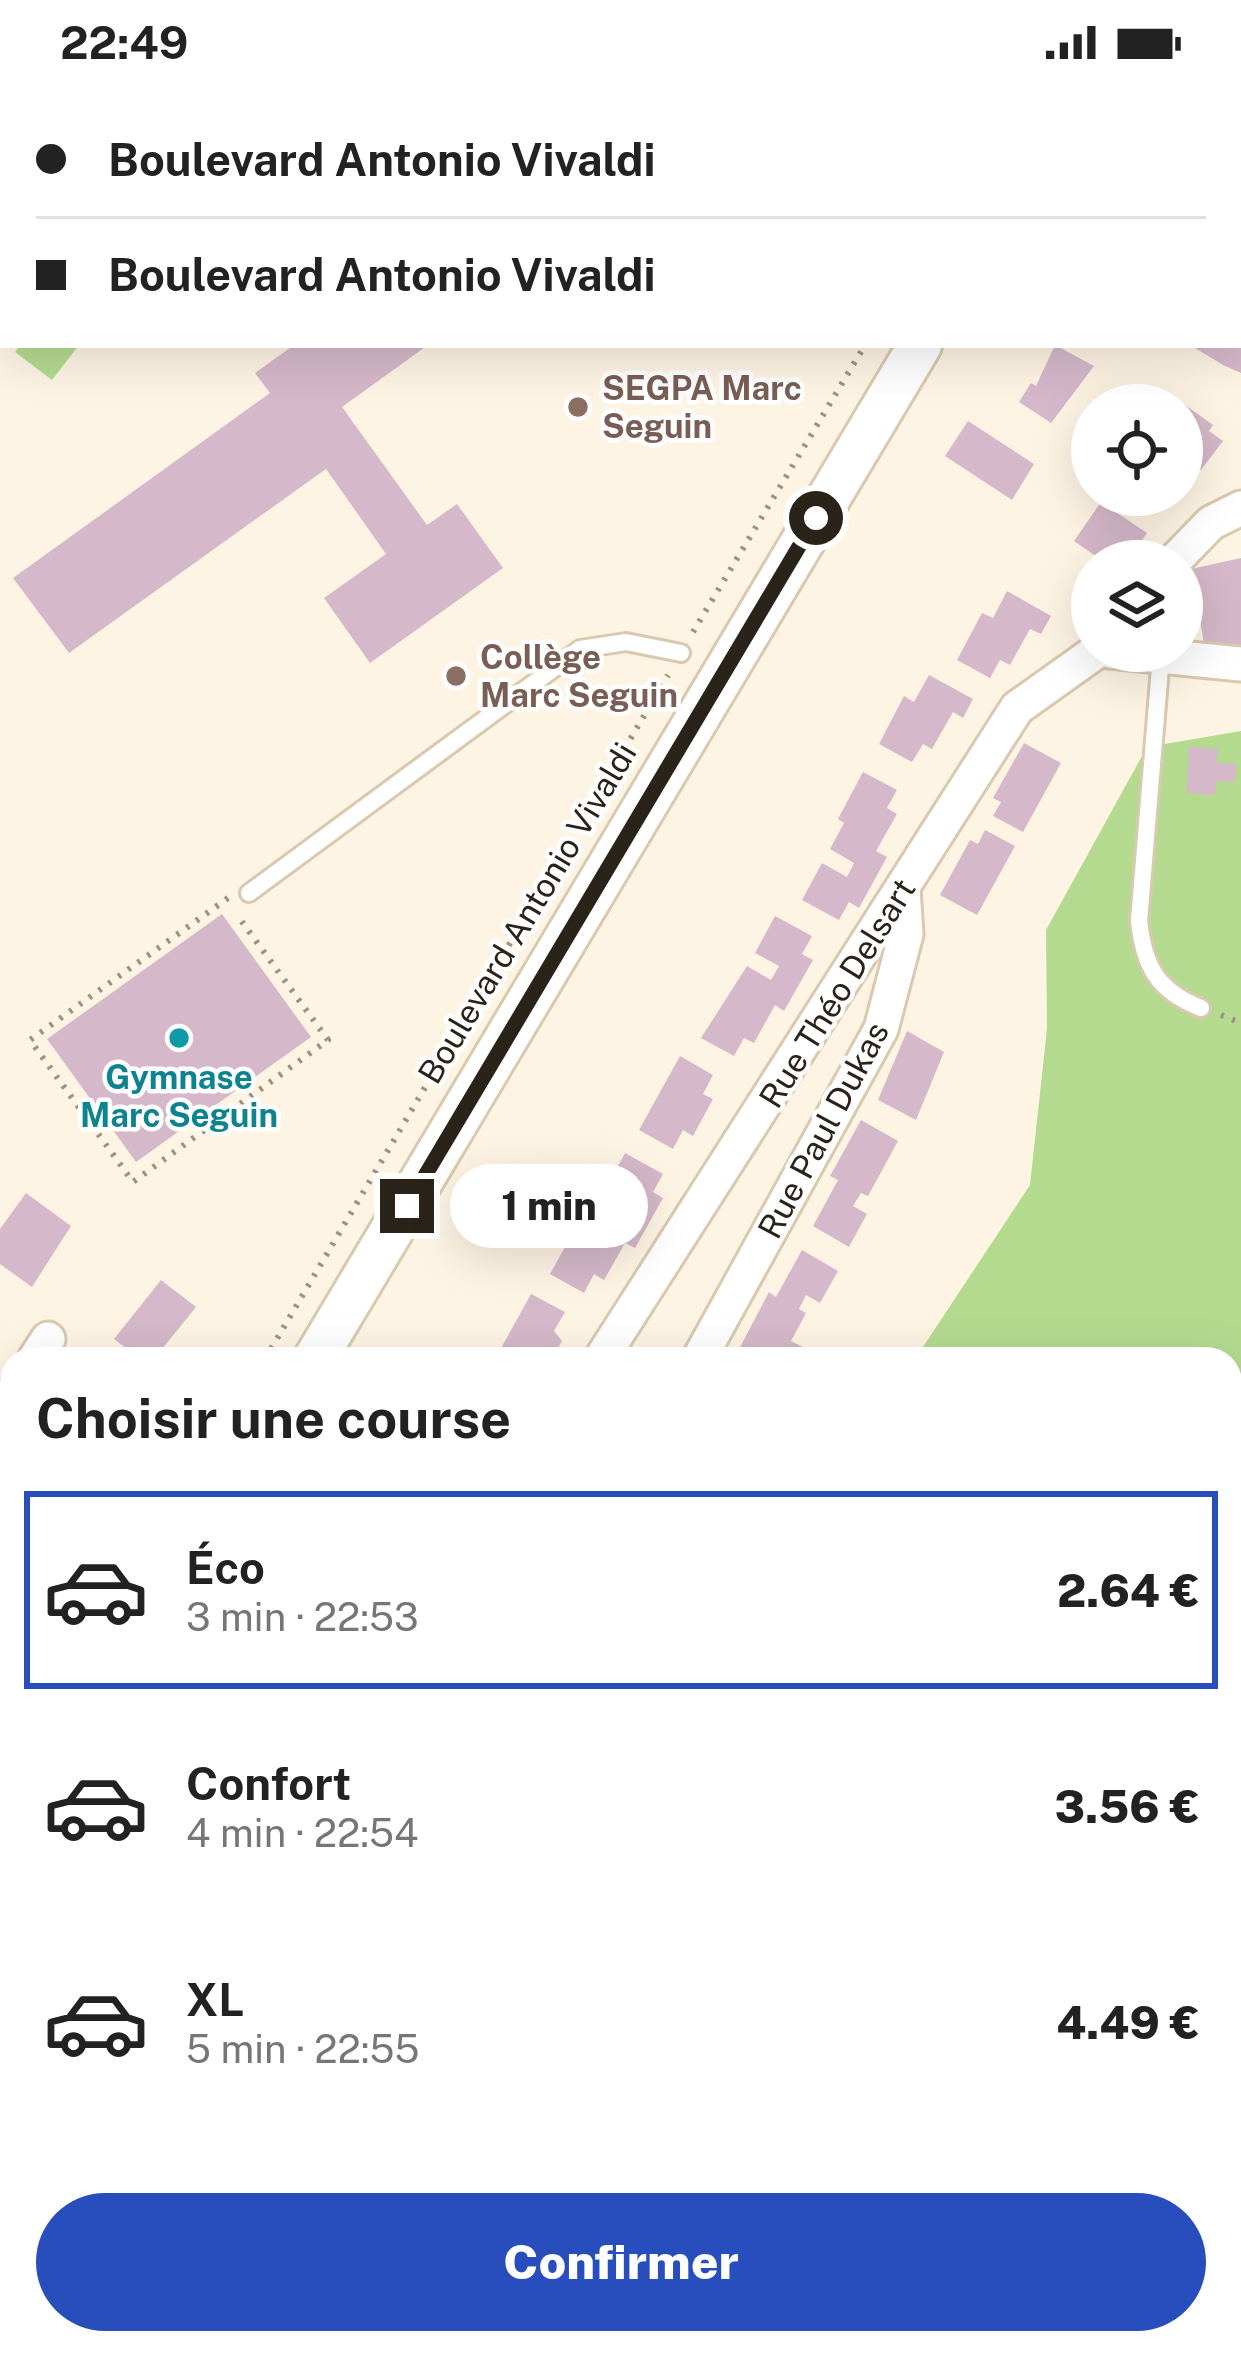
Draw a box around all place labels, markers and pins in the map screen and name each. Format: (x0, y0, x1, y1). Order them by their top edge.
place label: SEGPA Marc Seguin (602, 369, 802, 445)
marker: SEGPA Marc Seguin (565, 394, 591, 420)
place label: Collège Marc Seguin (480, 638, 678, 714)
marker: Collège Marc Seguin (443, 663, 469, 689)
marker: Gymnase Marc Seguin (166, 1025, 192, 1051)
place label: Gymnase Marc Seguin (80, 1058, 278, 1134)

